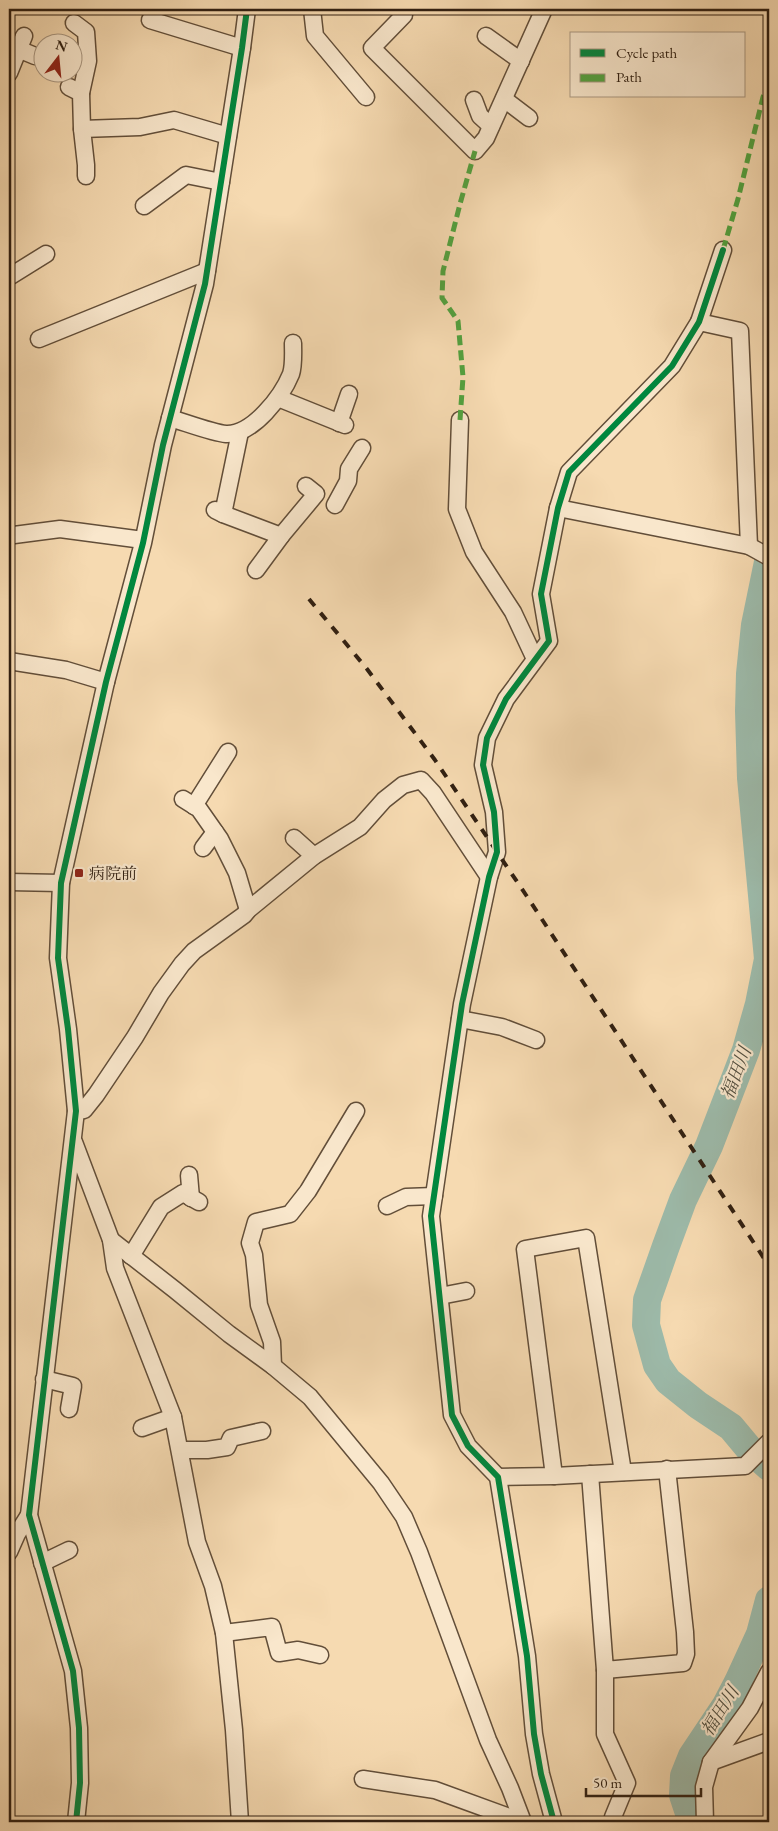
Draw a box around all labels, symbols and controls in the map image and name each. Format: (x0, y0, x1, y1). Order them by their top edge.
north arrow (32, 32, 82, 82)
legend (570, 32, 746, 98)
text: N (54, 35, 70, 56)
text: Cycle path (616, 43, 678, 62)
text: Path (616, 67, 642, 86)
place label: 病院前 (89, 863, 137, 884)
marker: 病院前 (73, 867, 85, 879)
water label: 福田川 (715, 1042, 757, 1102)
water label: 福田川 (696, 1680, 745, 1740)
scale bar (586, 1766, 700, 1798)
text: 50 m (593, 1773, 622, 1792)

